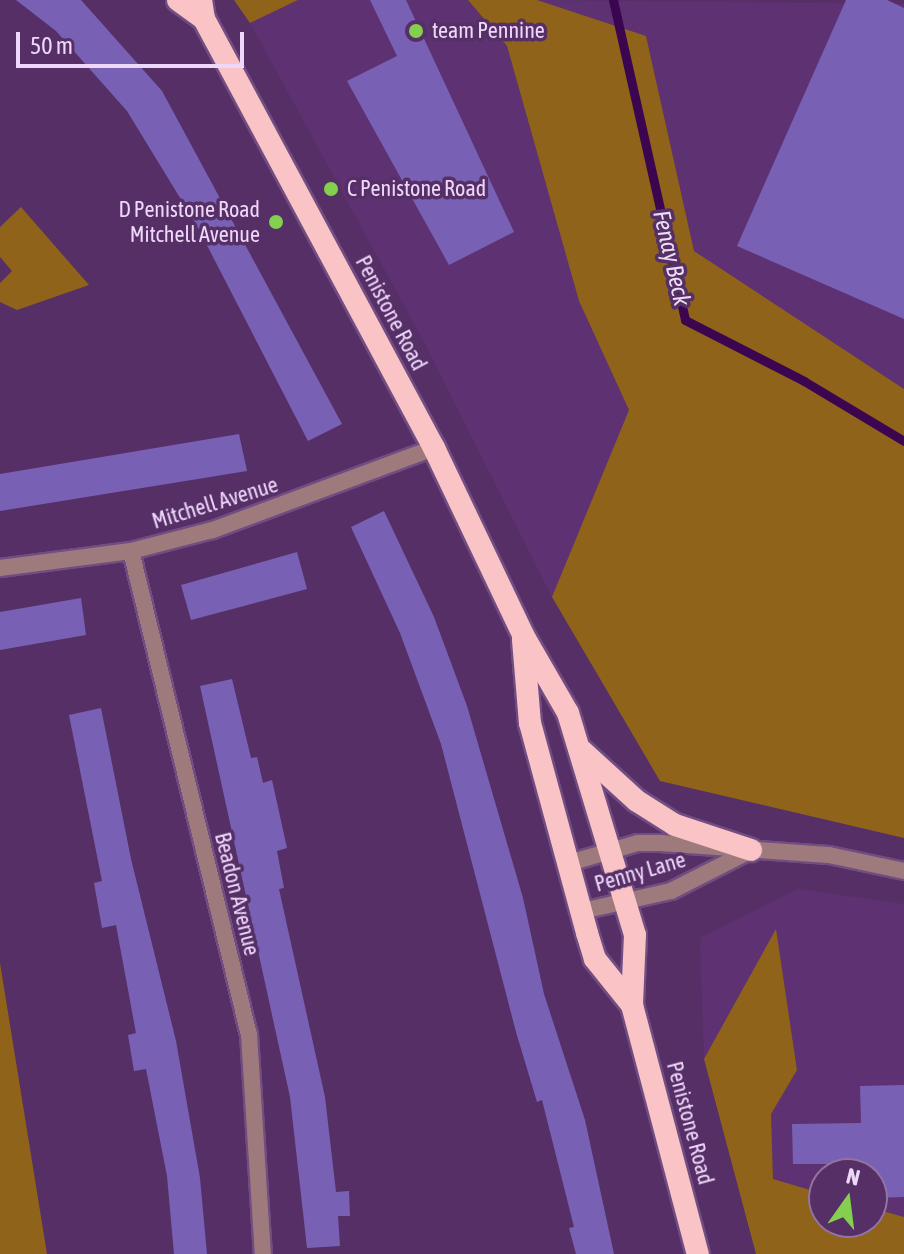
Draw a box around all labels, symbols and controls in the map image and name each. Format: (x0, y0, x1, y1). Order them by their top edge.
scale bar (20, 16, 248, 66)
place label: team Pennine (432, 18, 545, 44)
marker: team Pennine (407, 22, 425, 40)
text: 50 m (30, 32, 73, 59)
place label: C Penistone Road (347, 176, 486, 202)
marker: C Penistone Road (322, 180, 340, 198)
place label: D Penistone Road Mitchell Avenue (118, 196, 260, 248)
water label: Fenay Beck (647, 207, 697, 309)
marker: D Penistone Road Mitchell Avenue (267, 213, 285, 231)
street label: Penistone Road (350, 251, 432, 375)
street label: Mitchell Avenue (149, 471, 281, 535)
street label: Beadon Avenue (209, 830, 265, 958)
street label: Penny Lane (591, 846, 689, 898)
street label: Penistone Road (661, 1059, 719, 1187)
north arrow (808, 1158, 888, 1238)
text: N (844, 1162, 863, 1191)

